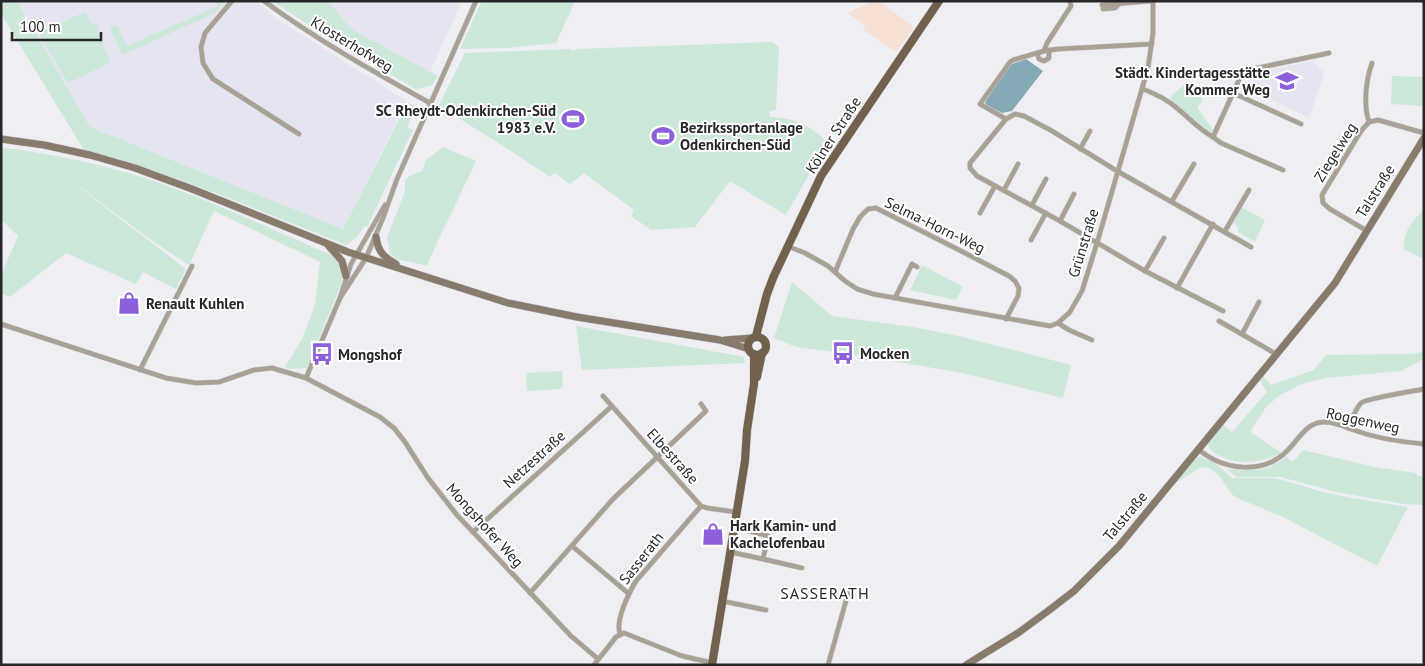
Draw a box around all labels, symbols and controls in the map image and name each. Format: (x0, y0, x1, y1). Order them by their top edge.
scale bar (12, 10, 101, 42)
street label: Klosterhofweg (307, 12, 397, 76)
text: 100 m (20, 17, 61, 36)
place label: Städt. Kindertagesstätte Kommer Weg (1115, 63, 1270, 99)
school or university icon: Städt. Kindertagesstätte Kommer Weg (1274, 68, 1300, 94)
street label: Kölner Straße (801, 93, 865, 177)
place label: SC Rheydt-Odenkirchen-Süd 1983 e.V. (376, 101, 556, 137)
sports icon: SC Rheydt-Odenkirchen-Süd 1983 e.V. (560, 106, 586, 132)
place label: Bezirkssportanlage Odenkirchen-Süd (680, 118, 803, 154)
street label: Ziegelweg (1309, 119, 1361, 185)
sports icon: Bezirkssportanlage Odenkirchen-Süd (650, 123, 676, 149)
street label: Talstraße (1351, 161, 1399, 221)
street label: Selma-Horn-Weg (882, 193, 988, 257)
street label: Grünstraße (1064, 206, 1102, 280)
shop icon: Renault Kuhlen (116, 290, 142, 316)
place label: Renault Kuhlen (146, 294, 245, 313)
bus stop icon: Mocken (830, 340, 856, 366)
bus stop icon: Mongshof (309, 341, 335, 367)
place label: Mocken (860, 344, 910, 363)
place label: Mongshof (338, 345, 403, 364)
street label: Roggenweg (1325, 403, 1401, 437)
street label: Elbestraße (643, 424, 703, 488)
street label: Netzestraße (499, 426, 569, 492)
street label: Mongshofer Weg (442, 479, 528, 571)
street label: Talstraße (1099, 487, 1151, 545)
place label: Hark Kamin- und Kachelofenbau (730, 516, 836, 552)
shop icon: Hark Kamin- und Kachelofenbau (700, 521, 726, 547)
street label: Sasserath (615, 528, 667, 588)
district label: SASSERATH (780, 583, 870, 603)

